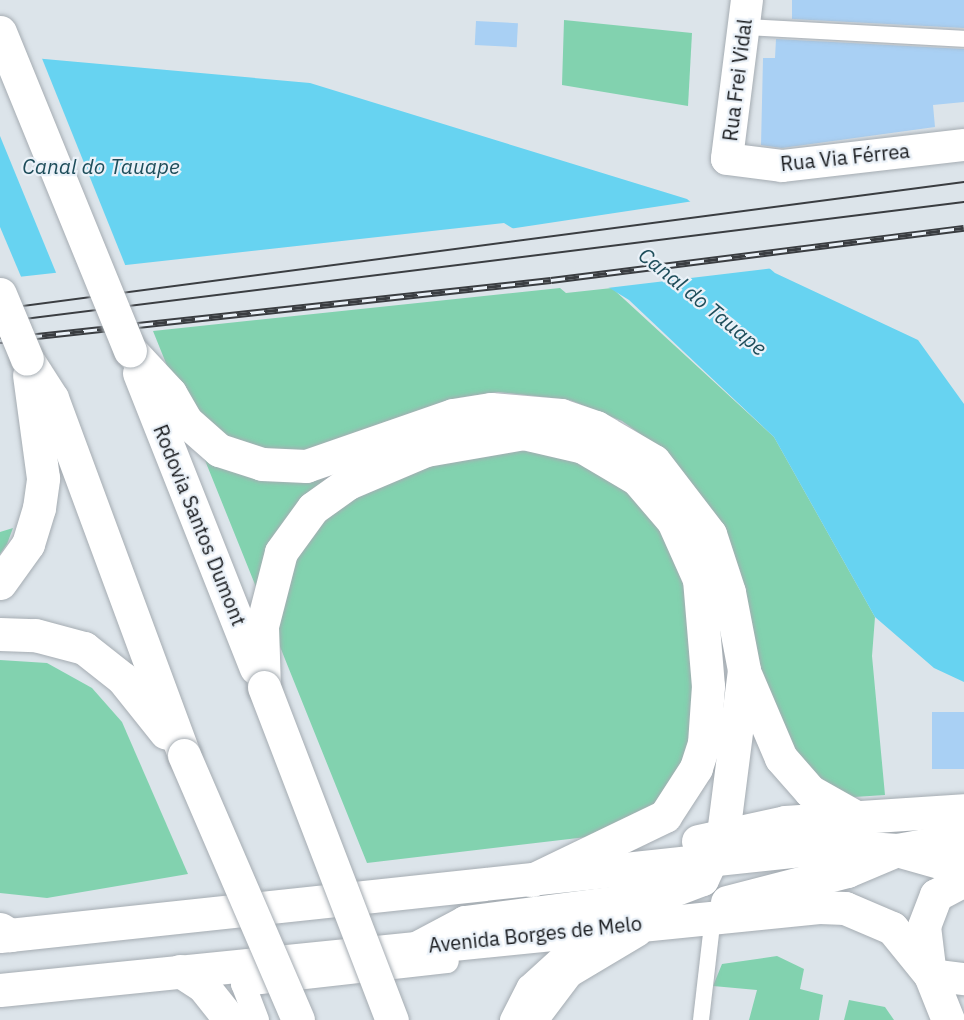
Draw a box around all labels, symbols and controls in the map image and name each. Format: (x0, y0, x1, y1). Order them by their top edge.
street label: Rua Frei Vidal (718, 17, 756, 143)
street label: Rua Via Férrea (779, 138, 911, 176)
water label: Canal do Tauape (22, 153, 180, 179)
water label: Canal do Tauape (634, 242, 772, 360)
street label: Rodovia Santos Dumont (149, 421, 251, 629)
street label: Avenida Borges de Melo (427, 911, 643, 957)

